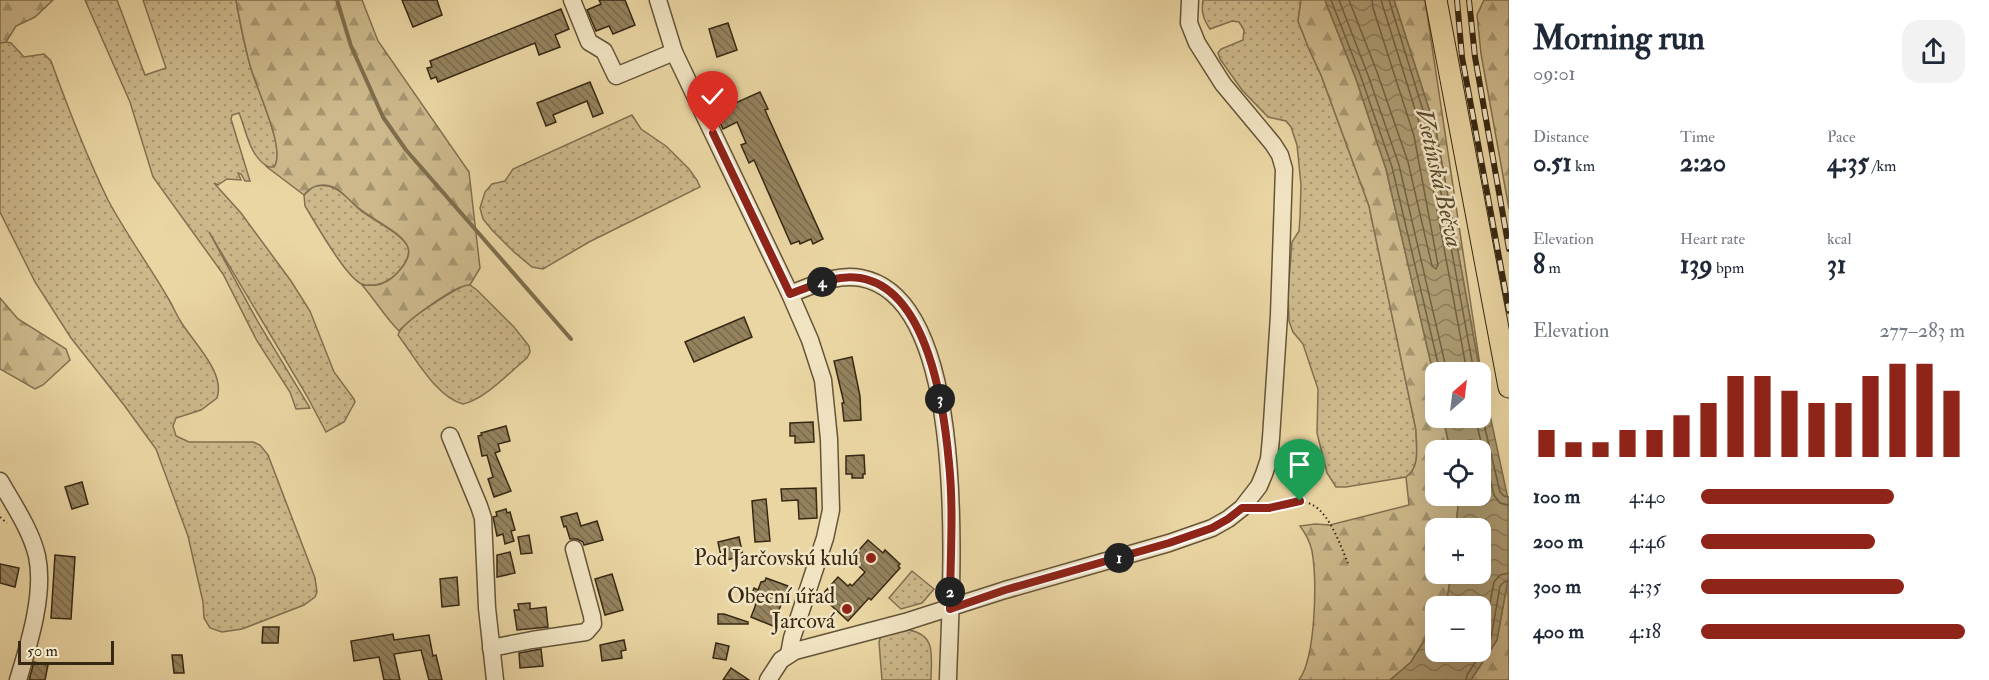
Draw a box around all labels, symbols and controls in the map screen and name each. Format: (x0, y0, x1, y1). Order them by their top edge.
text: Morning run (1533, 18, 1705, 59)
button: share (1902, 20, 1965, 83)
text: 09:01 (1533, 61, 1576, 86)
pin (687, 71, 738, 133)
icon: check (696, 80, 729, 113)
water label: Vsetínská Bečva (1408, 106, 1470, 250)
text: Distance (1533, 127, 1589, 147)
text: Time (1680, 127, 1715, 147)
text: Pace (1827, 127, 1856, 147)
text: 0.51 (1533, 147, 1572, 179)
text: 2:20 (1680, 147, 1726, 179)
text: 4:35 (1827, 147, 1869, 179)
text: km (1572, 156, 1595, 176)
text: /km (1869, 156, 1896, 176)
text: Elevation (1533, 229, 1594, 249)
text: Heart rate (1680, 229, 1745, 249)
text: kcal (1827, 229, 1852, 249)
text: 8 (1533, 249, 1545, 281)
text: 139 (1680, 249, 1713, 281)
text: 31 (1827, 249, 1846, 281)
text: m (1545, 258, 1561, 278)
text: bpm (1713, 258, 1744, 278)
pin: 4 (807, 267, 837, 297)
text: 4 (818, 272, 826, 292)
text: Elevation (1533, 318, 1609, 343)
text: 277–283 m (1880, 318, 1965, 343)
north arrow (1425, 362, 1491, 428)
map controls (1425, 362, 1491, 662)
pin: 3 (925, 384, 955, 414)
text: 3 (937, 389, 943, 409)
pin (1274, 439, 1325, 501)
button: locate (1425, 440, 1491, 506)
icon: arrive (1283, 448, 1316, 481)
text: 100 m (1533, 484, 1580, 509)
text: 4:40 (1629, 484, 1666, 509)
button: + (1425, 518, 1491, 584)
text: 200 m (1533, 529, 1583, 554)
text: 4:46 (1629, 529, 1666, 554)
pin: 1 (1104, 543, 1134, 573)
place label: Pod Jarčovskú kulú (694, 544, 859, 572)
text: 1 (1116, 548, 1122, 568)
marker: Pod Jarčovskú kulú (864, 551, 878, 565)
text: 300 m (1533, 574, 1581, 599)
text: 4:35 (1629, 574, 1661, 599)
pin: 2 (935, 577, 965, 607)
place label: Obecní úřad Jarcová (727, 582, 836, 635)
text: 2 (946, 582, 954, 602)
button: − (1425, 596, 1491, 662)
marker: Obecní úřad Jarcová (840, 602, 854, 616)
text: 400 m (1533, 619, 1584, 644)
text: 4:18 (1629, 619, 1661, 644)
scale bar (18, 638, 114, 666)
text: 50 m (27, 641, 58, 661)

